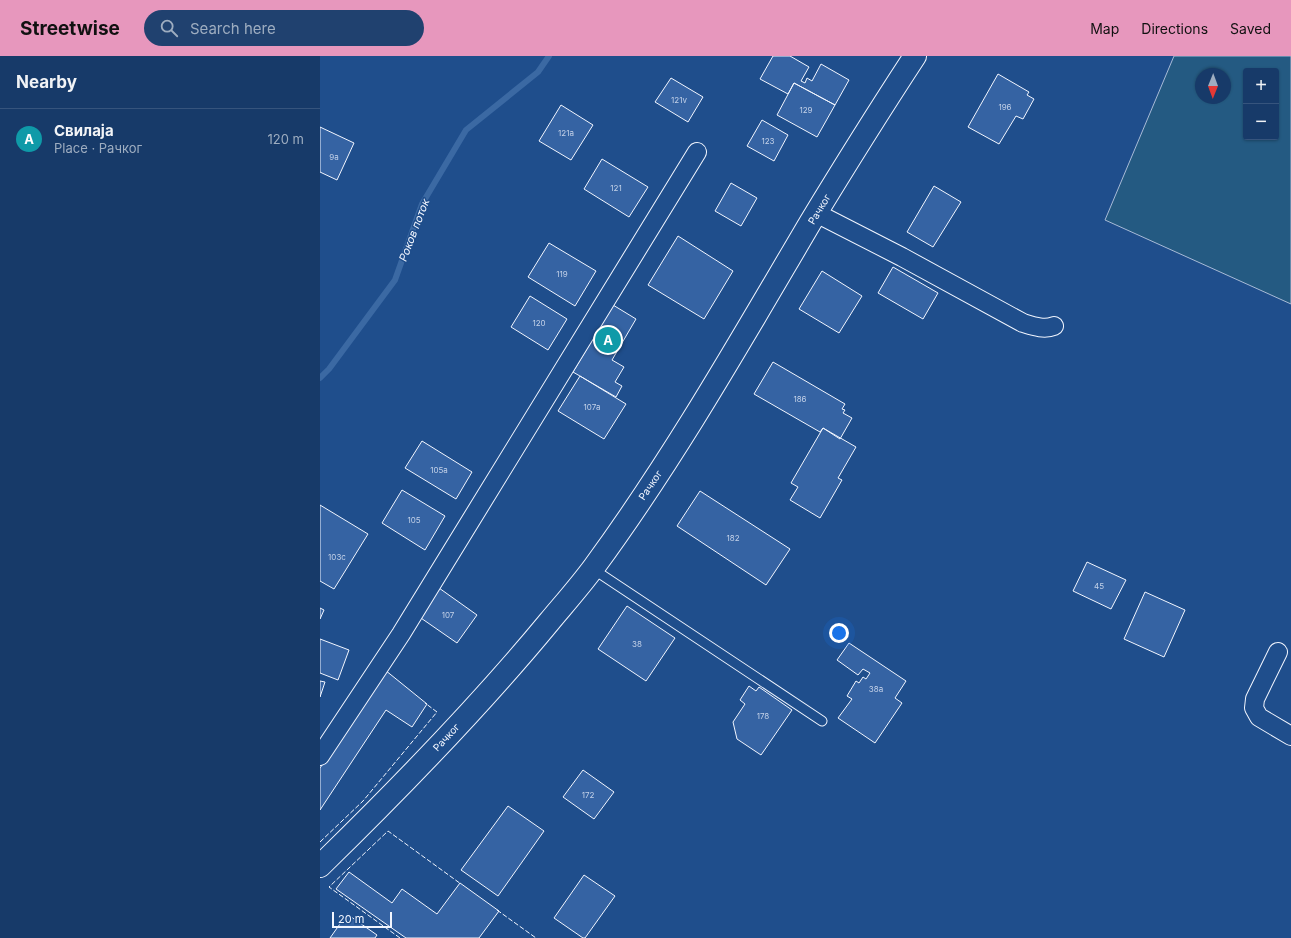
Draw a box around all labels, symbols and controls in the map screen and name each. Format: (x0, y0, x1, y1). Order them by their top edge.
search box (144, 10, 424, 46)
text: Streetwise (20, 17, 120, 40)
icon: search (158, 17, 180, 39)
text: Search here (190, 19, 276, 38)
text: Map (1090, 20, 1119, 37)
text: Directions (1141, 20, 1208, 37)
text: Saved (1230, 20, 1271, 37)
north arrow (1195, 68, 1231, 104)
map controls (1243, 68, 1279, 140)
button: + (1243, 68, 1279, 104)
text: Nearby (16, 72, 77, 92)
house number: 121v (671, 95, 687, 105)
house number: 196 (998, 102, 1012, 112)
button: − (1243, 104, 1279, 140)
house number: 129 (799, 105, 813, 115)
text: Свилаја (54, 121, 114, 140)
house number: 121a (558, 128, 574, 138)
text: A (24, 131, 34, 147)
text: 120 m (268, 131, 304, 147)
house number: 123 (761, 136, 775, 146)
text: Place · Рачког (54, 140, 142, 156)
house number: 9a (329, 152, 339, 162)
house number: 121 (610, 183, 622, 193)
street label: Рачког (805, 191, 833, 226)
water label: Роков поток (396, 196, 433, 263)
house number: 119 (556, 269, 568, 279)
house number: 120 (532, 318, 546, 328)
pin: A (595, 325, 621, 355)
house number: 186 (793, 394, 807, 404)
house number: 107a (584, 402, 600, 412)
house number: 105a (430, 465, 448, 475)
street label: Рачког (636, 467, 665, 502)
house number: 105 (407, 515, 421, 525)
house number: 182 (726, 533, 740, 543)
house number: 103c (328, 552, 346, 562)
house number: 45 (1094, 581, 1104, 591)
house number: 107 (442, 610, 455, 620)
your location (829, 623, 849, 643)
house number: 38 (632, 639, 642, 649)
house number: 38a (869, 684, 883, 694)
house number: 178 (757, 711, 769, 721)
street label: Рачког (430, 720, 462, 753)
house number: 172 (582, 790, 594, 800)
scale bar (332, 910, 392, 929)
text: 20 m (338, 912, 364, 926)

